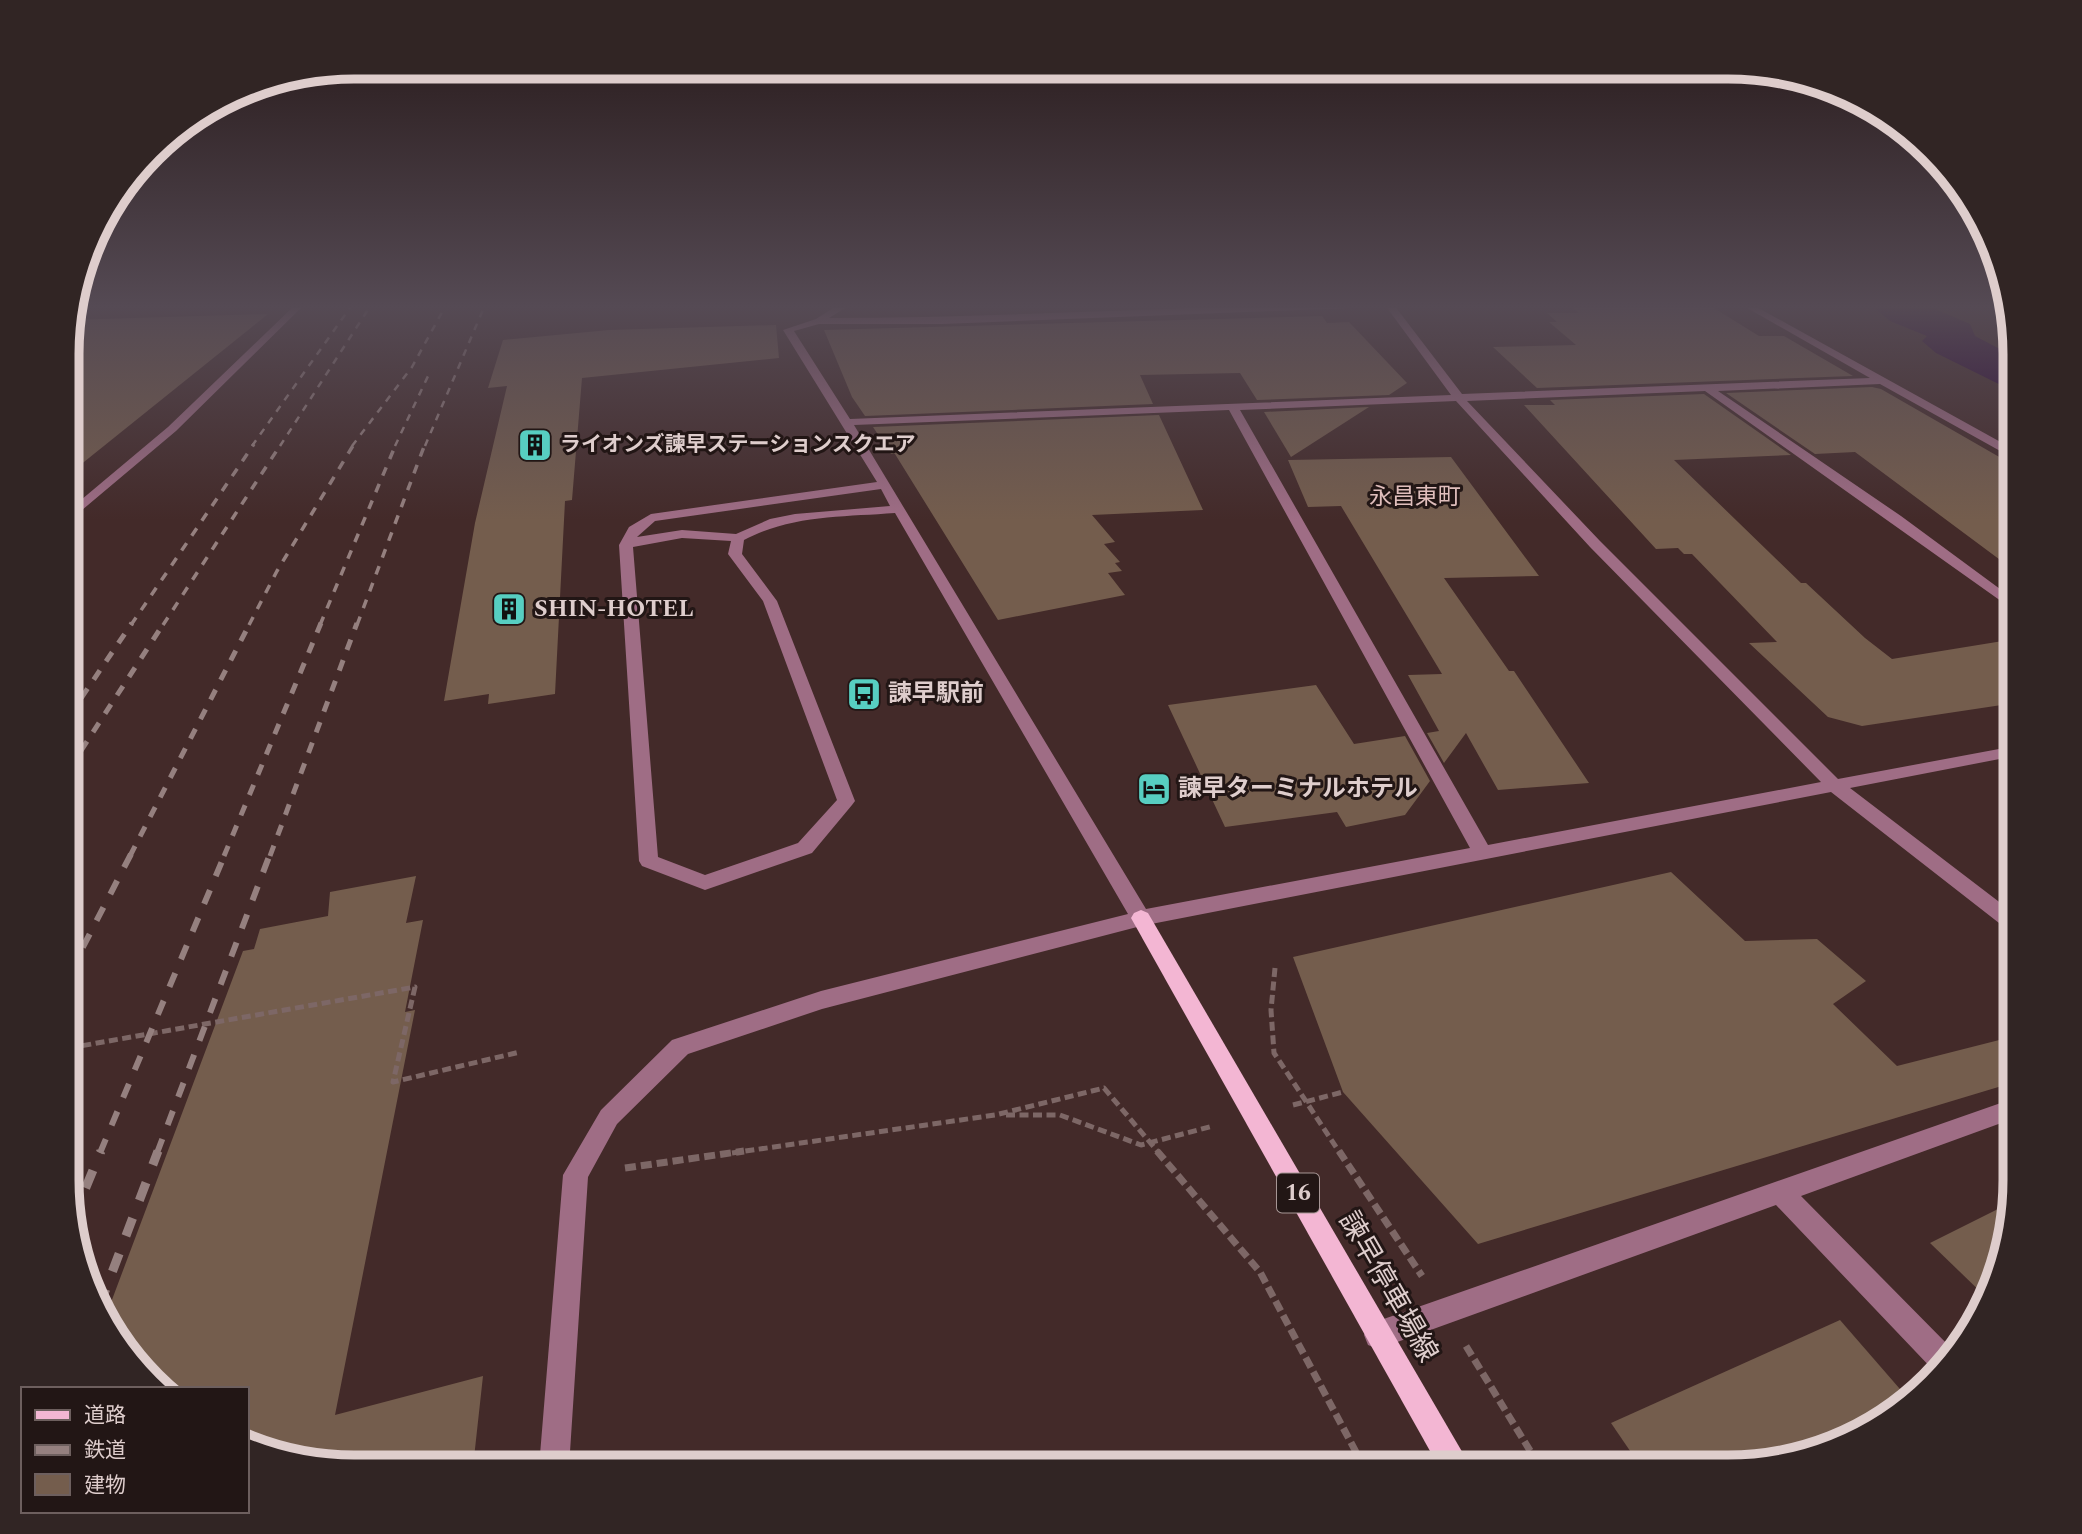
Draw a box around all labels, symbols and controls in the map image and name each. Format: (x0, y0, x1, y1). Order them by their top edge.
building icon: ライオンズ諫早ステーションスクエア (516, 426, 554, 464)
place label: ライオンズ諫早ステーションスクエア (560, 429, 916, 461)
district label: 永昌東町 (1369, 480, 1461, 515)
building icon: SHIN-HOTEL (490, 590, 528, 628)
place label: SHIN-HOTEL (534, 591, 694, 627)
bus stop icon: 諫早駅前 (845, 675, 883, 713)
place label: 諫早駅前 (888, 676, 984, 712)
hotel icon: 諫早ターミナルホテル (1135, 770, 1173, 808)
place label: 諫早ターミナルホテル (1178, 771, 1418, 807)
road number: 16 (1277, 1174, 1319, 1212)
street label: 諫早停車場線 (1327, 1203, 1449, 1371)
legend (21, 1387, 248, 1513)
text: 道路 (84, 1400, 126, 1432)
text: 鉄道 (84, 1435, 126, 1467)
text: 建物 (84, 1470, 126, 1502)

